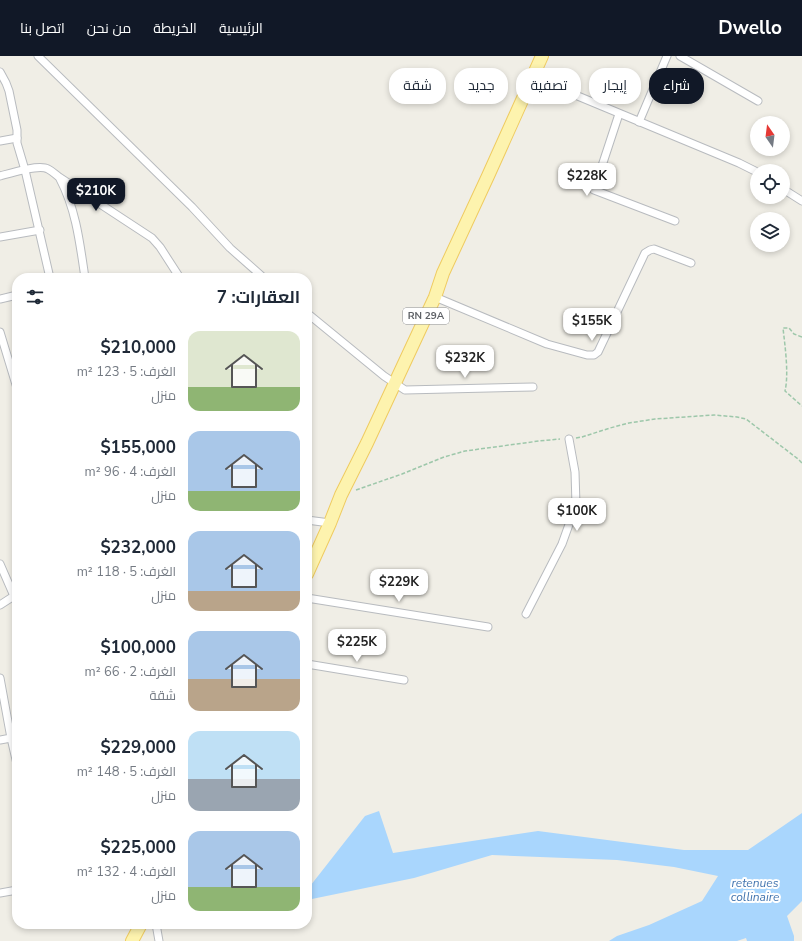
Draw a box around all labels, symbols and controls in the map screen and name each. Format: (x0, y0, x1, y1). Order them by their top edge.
text: Dwello (718, 15, 782, 41)
text: اتصل بنا (20, 19, 65, 38)
text: من نحن (87, 19, 131, 38)
text: الخريطة (153, 19, 197, 38)
text: الرئيسية (219, 19, 263, 38)
chip: شقة (389, 68, 446, 104)
chip: جديد (454, 68, 508, 104)
chip: تصفية (516, 68, 581, 104)
chip: إيجار (589, 68, 641, 104)
chip: شراء (649, 68, 704, 104)
north arrow (750, 116, 790, 156)
map controls (750, 116, 790, 252)
pin: $228K (559, 163, 615, 197)
button: locate (750, 164, 790, 204)
text: $228K (567, 167, 607, 185)
pin: $210K (68, 178, 124, 212)
text: $210K (76, 182, 116, 200)
button: layers (750, 212, 790, 252)
icon: filters (24, 286, 46, 308)
text: العقارات: 7 (217, 286, 300, 309)
road number: RN 29A (403, 308, 449, 324)
pin: $155K (564, 308, 620, 342)
text: $155K (572, 312, 612, 330)
text: $210,000 (100, 336, 176, 359)
pin: $232K (437, 345, 493, 379)
icon: home (220, 347, 268, 395)
text: $232K (445, 349, 485, 367)
text: الغرف: 5 · 123 m² (77, 363, 176, 381)
text: منزل (151, 387, 176, 405)
text: $155,000 (100, 436, 176, 459)
icon: home (220, 447, 268, 495)
text: الغرف: 4 · 96 m² (85, 463, 176, 481)
text: منزل (151, 487, 176, 505)
pin: $100K (549, 498, 605, 532)
text: $100K (557, 502, 597, 520)
text: $232,000 (100, 536, 176, 559)
icon: home (220, 547, 268, 595)
text: الغرف: 5 · 118 m² (77, 563, 176, 581)
pin: $229K (371, 569, 427, 603)
text: $229K (379, 573, 419, 591)
text: منزل (151, 587, 176, 605)
pin: $225K (329, 629, 385, 663)
text: $225K (337, 633, 377, 651)
text: $100,000 (100, 636, 176, 659)
icon: home (220, 647, 268, 695)
text: الغرف: 2 · 66 m² (85, 663, 176, 681)
text: شقة (149, 687, 176, 705)
text: $229,000 (100, 736, 176, 759)
icon: home (220, 747, 268, 795)
text: الغرف: 5 · 148 m² (77, 763, 176, 781)
text: منزل (151, 787, 176, 805)
text: $225,000 (100, 836, 176, 859)
icon: home (220, 847, 268, 895)
text: الغرف: 4 · 132 m² (77, 863, 176, 881)
water label: retenues collinaire (731, 875, 780, 905)
text: منزل (151, 887, 176, 905)

